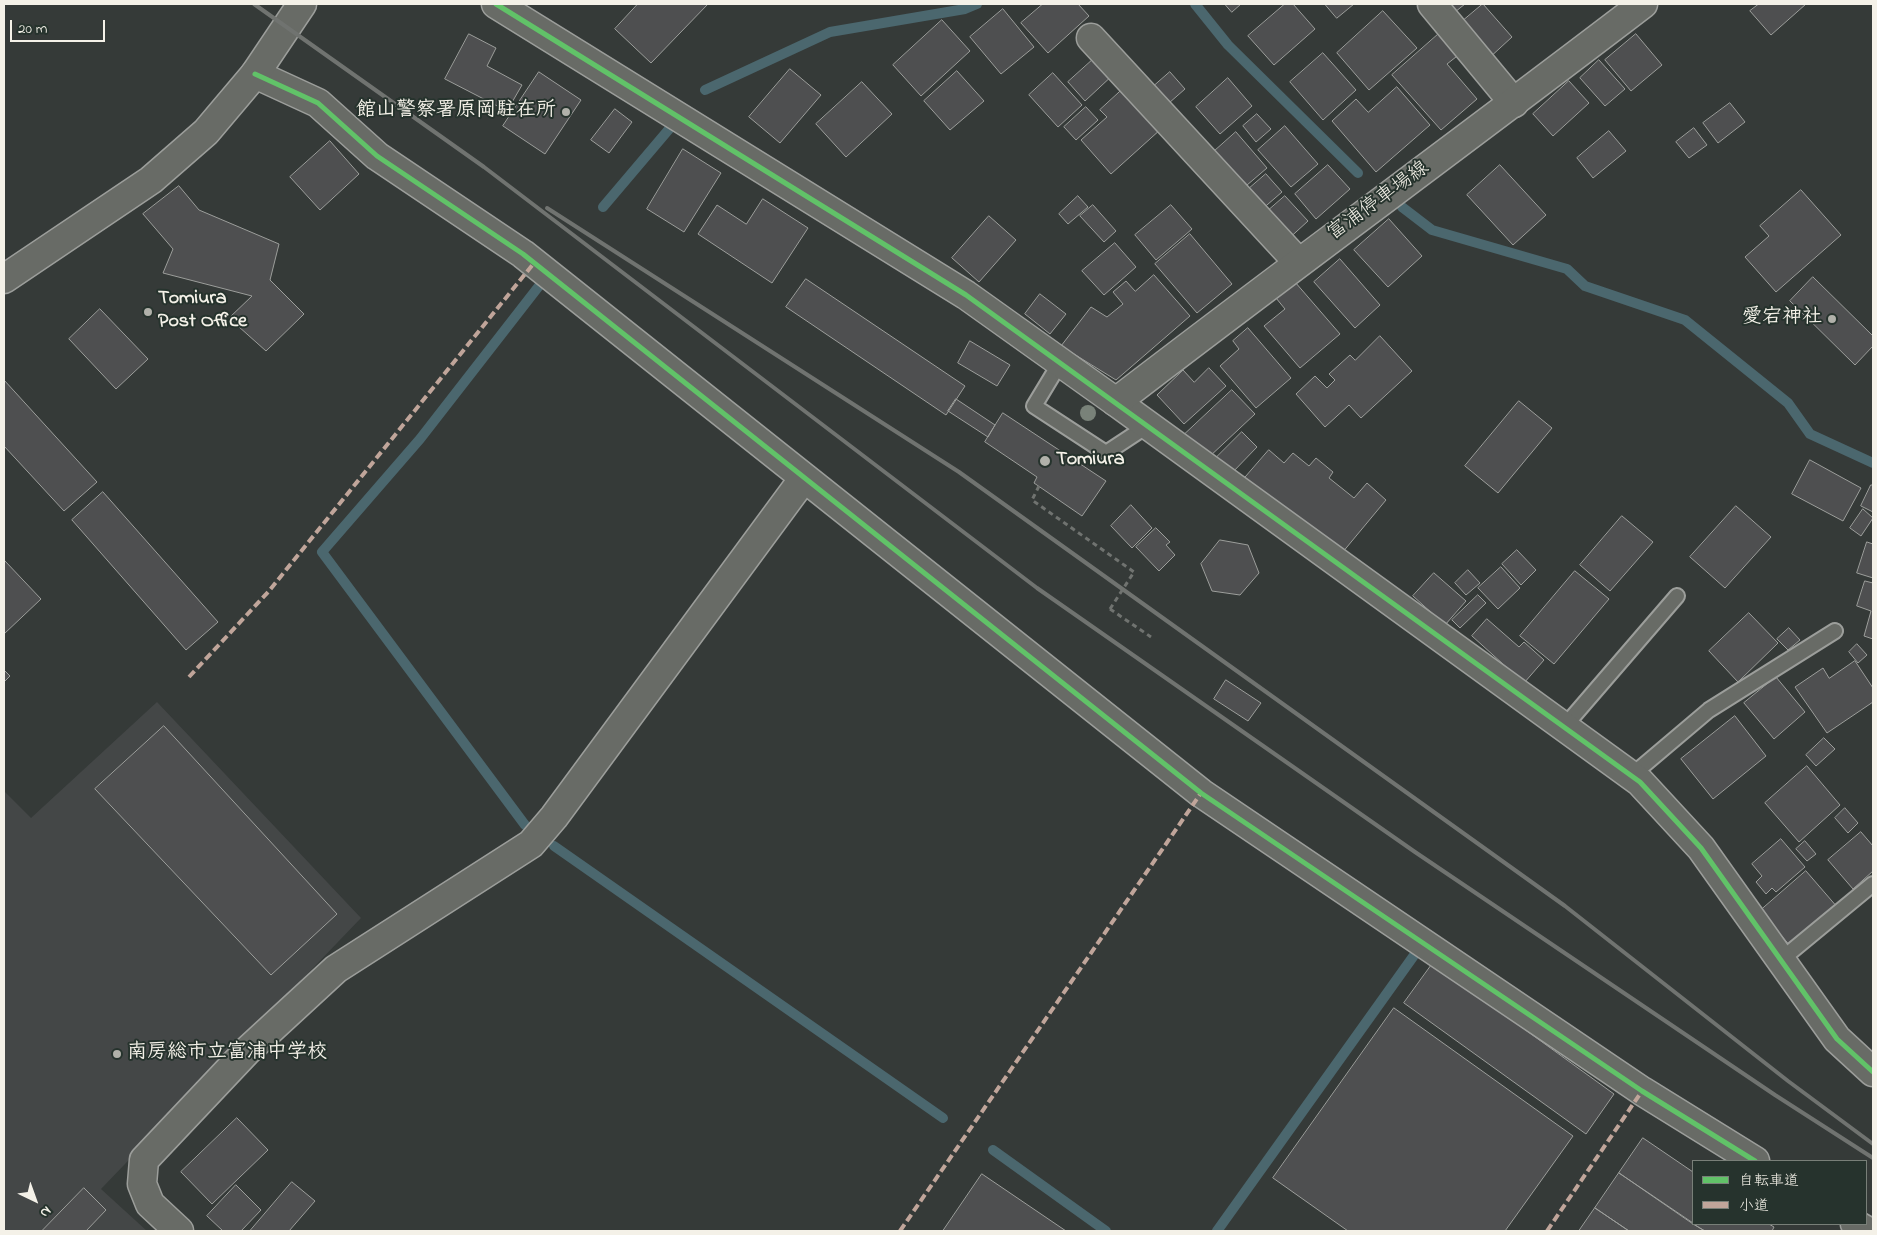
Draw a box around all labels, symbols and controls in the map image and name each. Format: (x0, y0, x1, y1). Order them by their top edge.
scale bar (12, 10, 108, 42)
text: 20 m (18, 18, 47, 40)
place label: 館山警察署原岡駐在所 (356, 100, 556, 124)
marker: 館山警察署原岡駐在所 (560, 106, 572, 118)
street label: 富浦停車場線 (1323, 157, 1435, 247)
place label: Tomiura Post Office (158, 288, 247, 335)
marker: Tomiura Post Office (142, 306, 154, 318)
place label: 愛宕神社 (1742, 307, 1822, 331)
marker: 愛宕神社 (1826, 313, 1838, 325)
place label: Tomiura (1056, 449, 1125, 473)
marker: Tomiura (1038, 454, 1052, 468)
place label: 南房総市立富浦中学校 (127, 1042, 327, 1066)
marker: 南房総市立富浦中学校 (111, 1048, 123, 1060)
legend (1692, 1160, 1867, 1225)
text: 自転車道 (1739, 1170, 1799, 1192)
north arrow (10, 1175, 60, 1225)
text: 小道 (1739, 1195, 1769, 1217)
text: N (35, 1201, 56, 1222)

